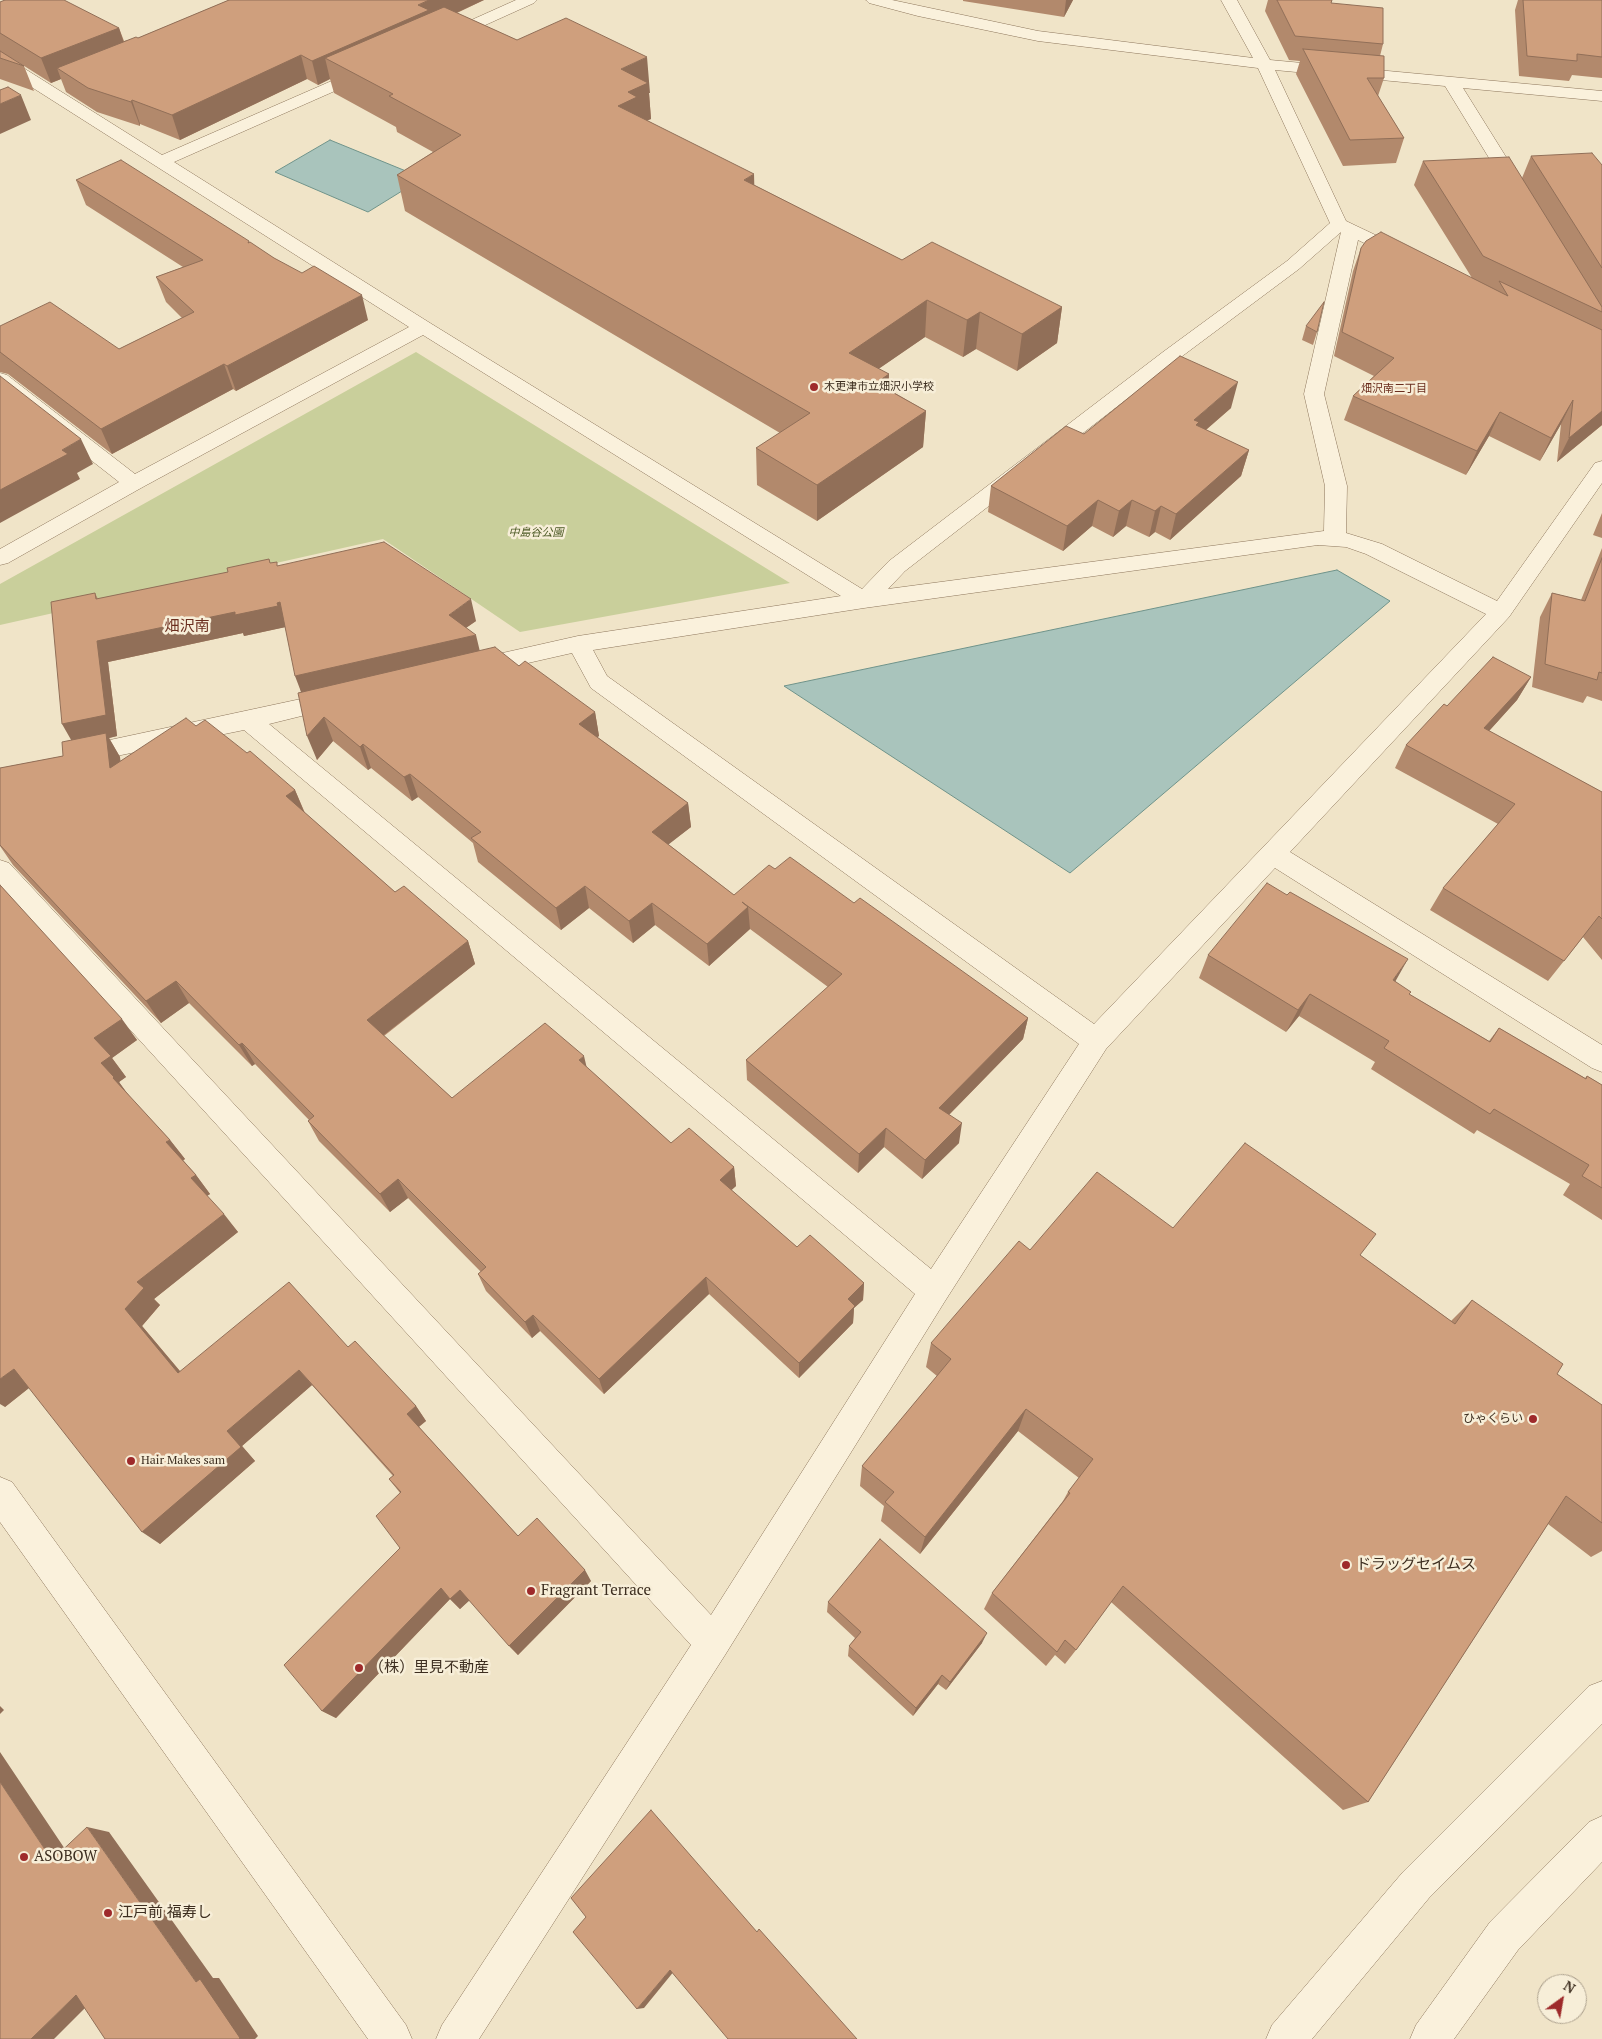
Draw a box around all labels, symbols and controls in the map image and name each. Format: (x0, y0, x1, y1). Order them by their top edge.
place label: 木更津市立畑沢小学校 (824, 380, 934, 394)
marker: 木更津市立畑沢小学校 (808, 381, 820, 393)
district label: 畑沢南二丁目 (1361, 382, 1427, 396)
park label: 中島谷公園 (509, 526, 563, 540)
district label: 畑沢南 (165, 618, 209, 636)
place label: ひゃくらい (1463, 1412, 1523, 1426)
marker: ひゃくらい (1527, 1413, 1539, 1425)
place label: Hair Makes sam (141, 1454, 225, 1468)
marker: Hair Makes sam (125, 1455, 137, 1467)
place label: ドラッグセイムス (1356, 1556, 1476, 1574)
marker: ドラッグセイムス (1340, 1559, 1352, 1571)
place label: Fragrant Terrace (541, 1582, 651, 1600)
marker: Fragrant Terrace (525, 1585, 537, 1597)
place label: （株）里見不動産 (369, 1659, 489, 1677)
marker: （株）里見不動産 (353, 1662, 365, 1674)
place label: ASOBOW (34, 1848, 97, 1866)
marker: ASOBOW (18, 1851, 30, 1863)
place label: 江戸前 福寿し (118, 1904, 212, 1922)
marker: 江戸前 福寿し (102, 1907, 114, 1919)
north arrow (1537, 1974, 1587, 2024)
text: N (1560, 1976, 1579, 1998)

